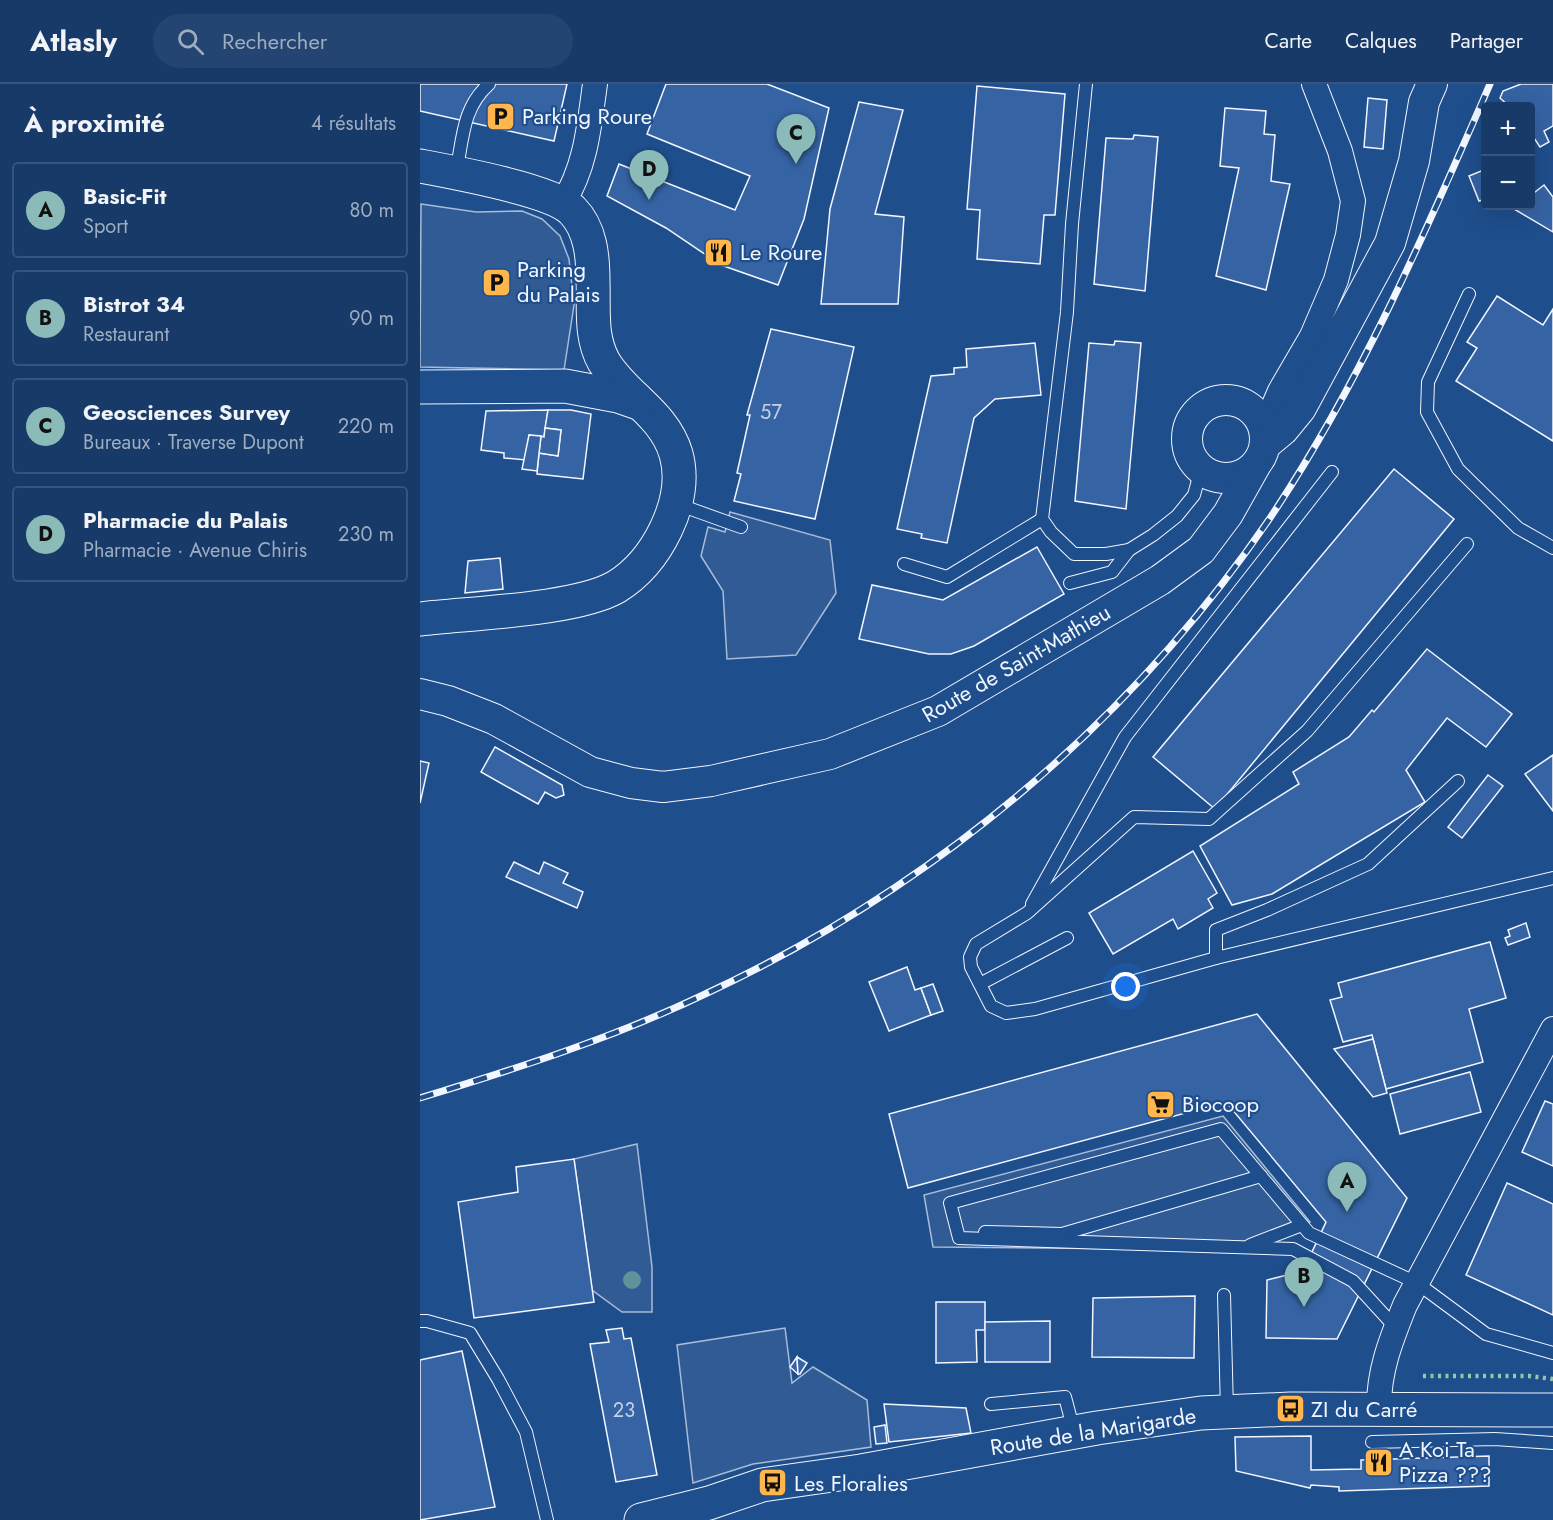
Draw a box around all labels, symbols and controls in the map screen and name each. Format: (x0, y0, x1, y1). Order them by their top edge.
search box (153, 14, 573, 68)
text: Atlasly (30, 21, 117, 62)
icon: search (174, 25, 207, 58)
text: Rechercher (222, 25, 327, 57)
text: Carte (1265, 26, 1312, 56)
text: Calques (1345, 26, 1417, 56)
text: Partager (1450, 26, 1523, 56)
parking icon: Parking Roure (485, 100, 517, 132)
place label: Parking Roure (522, 100, 652, 132)
map controls (1481, 102, 1535, 210)
button: + (1481, 102, 1535, 156)
text: À proximité (24, 104, 165, 142)
text: 4 résultats (311, 109, 396, 138)
pin: C (776, 115, 815, 164)
pin: D (630, 150, 668, 200)
button: − (1481, 156, 1535, 210)
text: Basic-Fit (83, 180, 167, 212)
text: A (38, 196, 53, 225)
text: 80 m (349, 196, 394, 225)
text: Sport (83, 212, 128, 241)
restaurant icon: Le Roure (703, 236, 735, 268)
place label: Le Roure (740, 236, 822, 268)
place label: Parking du Palais (517, 253, 600, 310)
parking icon: Parking du Palais (480, 266, 512, 298)
text: Bistrot 34 (83, 288, 185, 320)
text: B (39, 304, 52, 333)
text: 90 m (349, 304, 394, 333)
text: Restaurant (83, 320, 169, 349)
text: Geosciences Survey (83, 396, 290, 428)
house number: 57 (760, 398, 782, 427)
text: C (38, 412, 53, 441)
text: 220 m (338, 412, 394, 441)
text: Bureaux · Traverse Dupont (83, 428, 304, 457)
text: Pharmacie du Palais (83, 504, 288, 536)
text: D (38, 520, 53, 549)
text: 230 m (338, 520, 394, 549)
text: Pharmacie · Avenue Chiris (83, 536, 307, 565)
street label: Route de Saint-Mathieu (916, 596, 1116, 730)
your location (1111, 972, 1140, 1001)
supermarket icon: Biocoop (1145, 1088, 1177, 1120)
place label: Biocoop (1182, 1088, 1259, 1120)
pin: A (1328, 1162, 1366, 1212)
pin: B (1284, 1258, 1324, 1307)
bus stop icon: ZI du Carré (1274, 1393, 1306, 1425)
place label: ZI du Carré (1311, 1393, 1417, 1425)
house number: 23 (613, 1396, 635, 1425)
street label: Route de la Marigarde (988, 1399, 1198, 1463)
place label: A Koi Ta Pizza ??? (1399, 1433, 1492, 1490)
restaurant icon: A Koi Ta Pizza ??? (1362, 1446, 1394, 1478)
bus stop icon: Les Floralies (757, 1467, 789, 1499)
place label: Les Floralies (794, 1467, 908, 1499)

